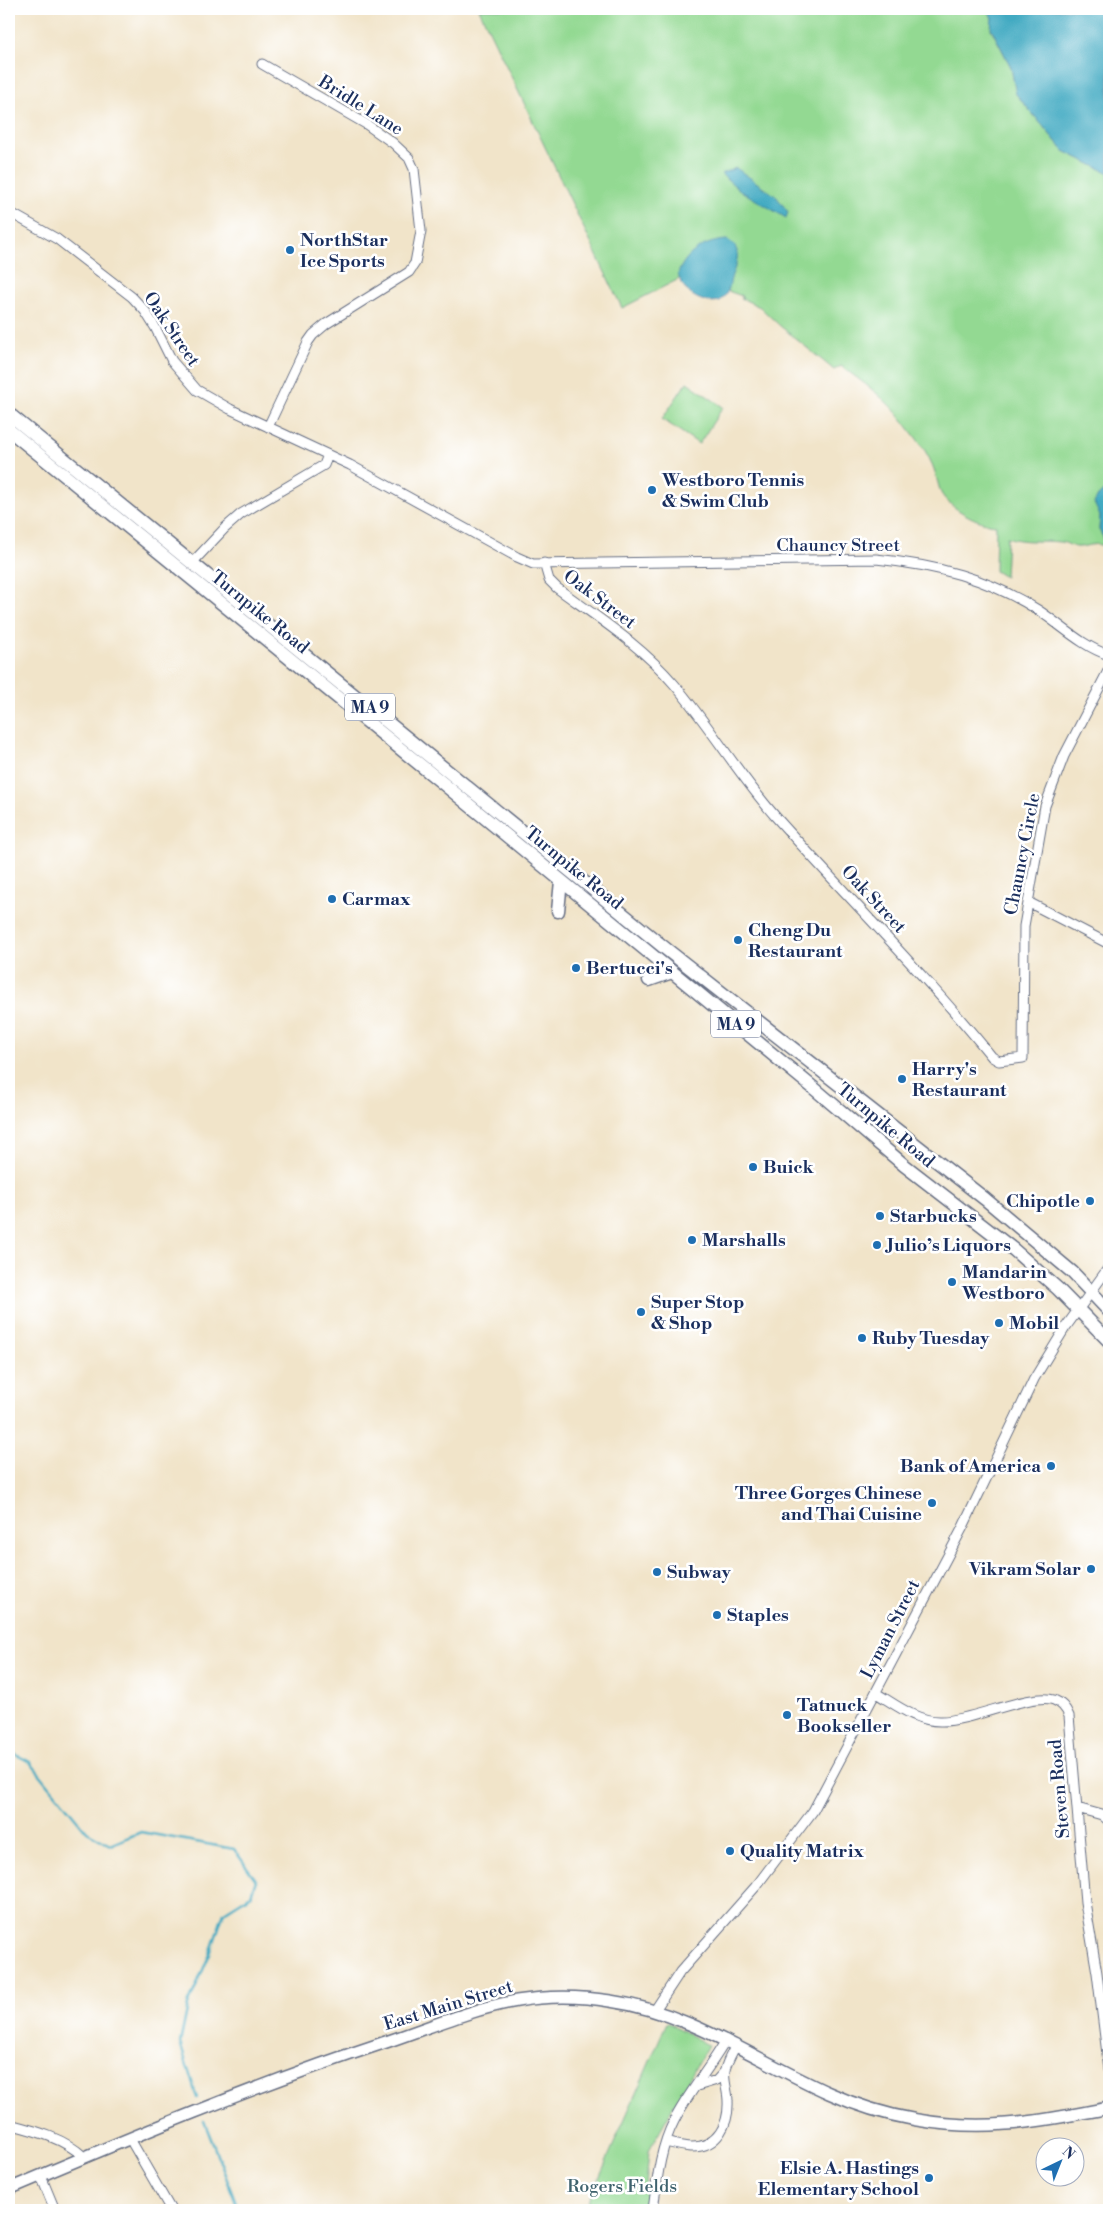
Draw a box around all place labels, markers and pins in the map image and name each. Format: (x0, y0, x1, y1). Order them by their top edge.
place label: NorthStar Ice Sports (300, 229, 388, 273)
marker: NorthStar Ice Sports (284, 244, 296, 256)
place label: Westboro Tennis & Swim Club (661, 469, 804, 513)
marker: Westboro Tennis & Swim Club (646, 484, 658, 496)
place label: Carmax (342, 888, 411, 911)
marker: Carmax (326, 893, 338, 905)
place label: Cheng Du Restaurant (748, 919, 843, 963)
marker: Cheng Du Restaurant (732, 934, 744, 946)
place label: Bertucci's (586, 957, 673, 980)
marker: Bertucci's (570, 962, 582, 974)
place label: Harry's Restaurant (912, 1058, 1007, 1102)
marker: Harry's Restaurant (896, 1073, 908, 1085)
place label: Buick (763, 1156, 815, 1179)
marker: Buick (747, 1161, 759, 1173)
place label: Chipotle (1006, 1190, 1080, 1213)
marker: Chipotle (1084, 1195, 1096, 1207)
place label: Starbucks (890, 1205, 977, 1228)
marker: Starbucks (874, 1210, 886, 1222)
place label: Marshalls (702, 1229, 786, 1252)
marker: Marshalls (686, 1234, 698, 1246)
place label: Julio’s Liquors (884, 1234, 1011, 1257)
marker: Julio’s Liquors (871, 1239, 883, 1251)
place label: Mandarin Westboro (961, 1261, 1047, 1305)
marker: Mandarin Westboro (946, 1276, 958, 1288)
place label: Super Stop & Shop (651, 1291, 744, 1335)
marker: Super Stop & Shop (635, 1306, 647, 1318)
place label: Mobil (1009, 1312, 1059, 1335)
marker: Mobil (993, 1317, 1005, 1329)
place label: Ruby Tuesday (872, 1327, 990, 1350)
marker: Ruby Tuesday (856, 1332, 868, 1344)
place label: Bank of America (900, 1455, 1041, 1478)
marker: Bank of America (1045, 1460, 1057, 1472)
place label: Three Gorges Chinese and Thai Cuisine (735, 1482, 922, 1526)
marker: Three Gorges Chinese and Thai Cuisine (926, 1497, 938, 1509)
place label: Vikram Solar (968, 1558, 1081, 1581)
place label: Subway (667, 1561, 732, 1584)
marker: Vikram Solar (1085, 1563, 1097, 1575)
marker: Subway (651, 1566, 663, 1578)
place label: Staples (727, 1604, 789, 1627)
marker: Staples (711, 1609, 723, 1621)
place label: Tatnuck Bookseller (797, 1694, 891, 1738)
marker: Tatnuck Bookseller (781, 1709, 793, 1721)
place label: Quality Matrix (740, 1840, 864, 1863)
marker: Quality Matrix (724, 1845, 736, 1857)
place label: Elsie A. Hastings Elementary School (758, 2157, 919, 2201)
marker: Elsie A. Hastings Elementary School (923, 2172, 935, 2184)

